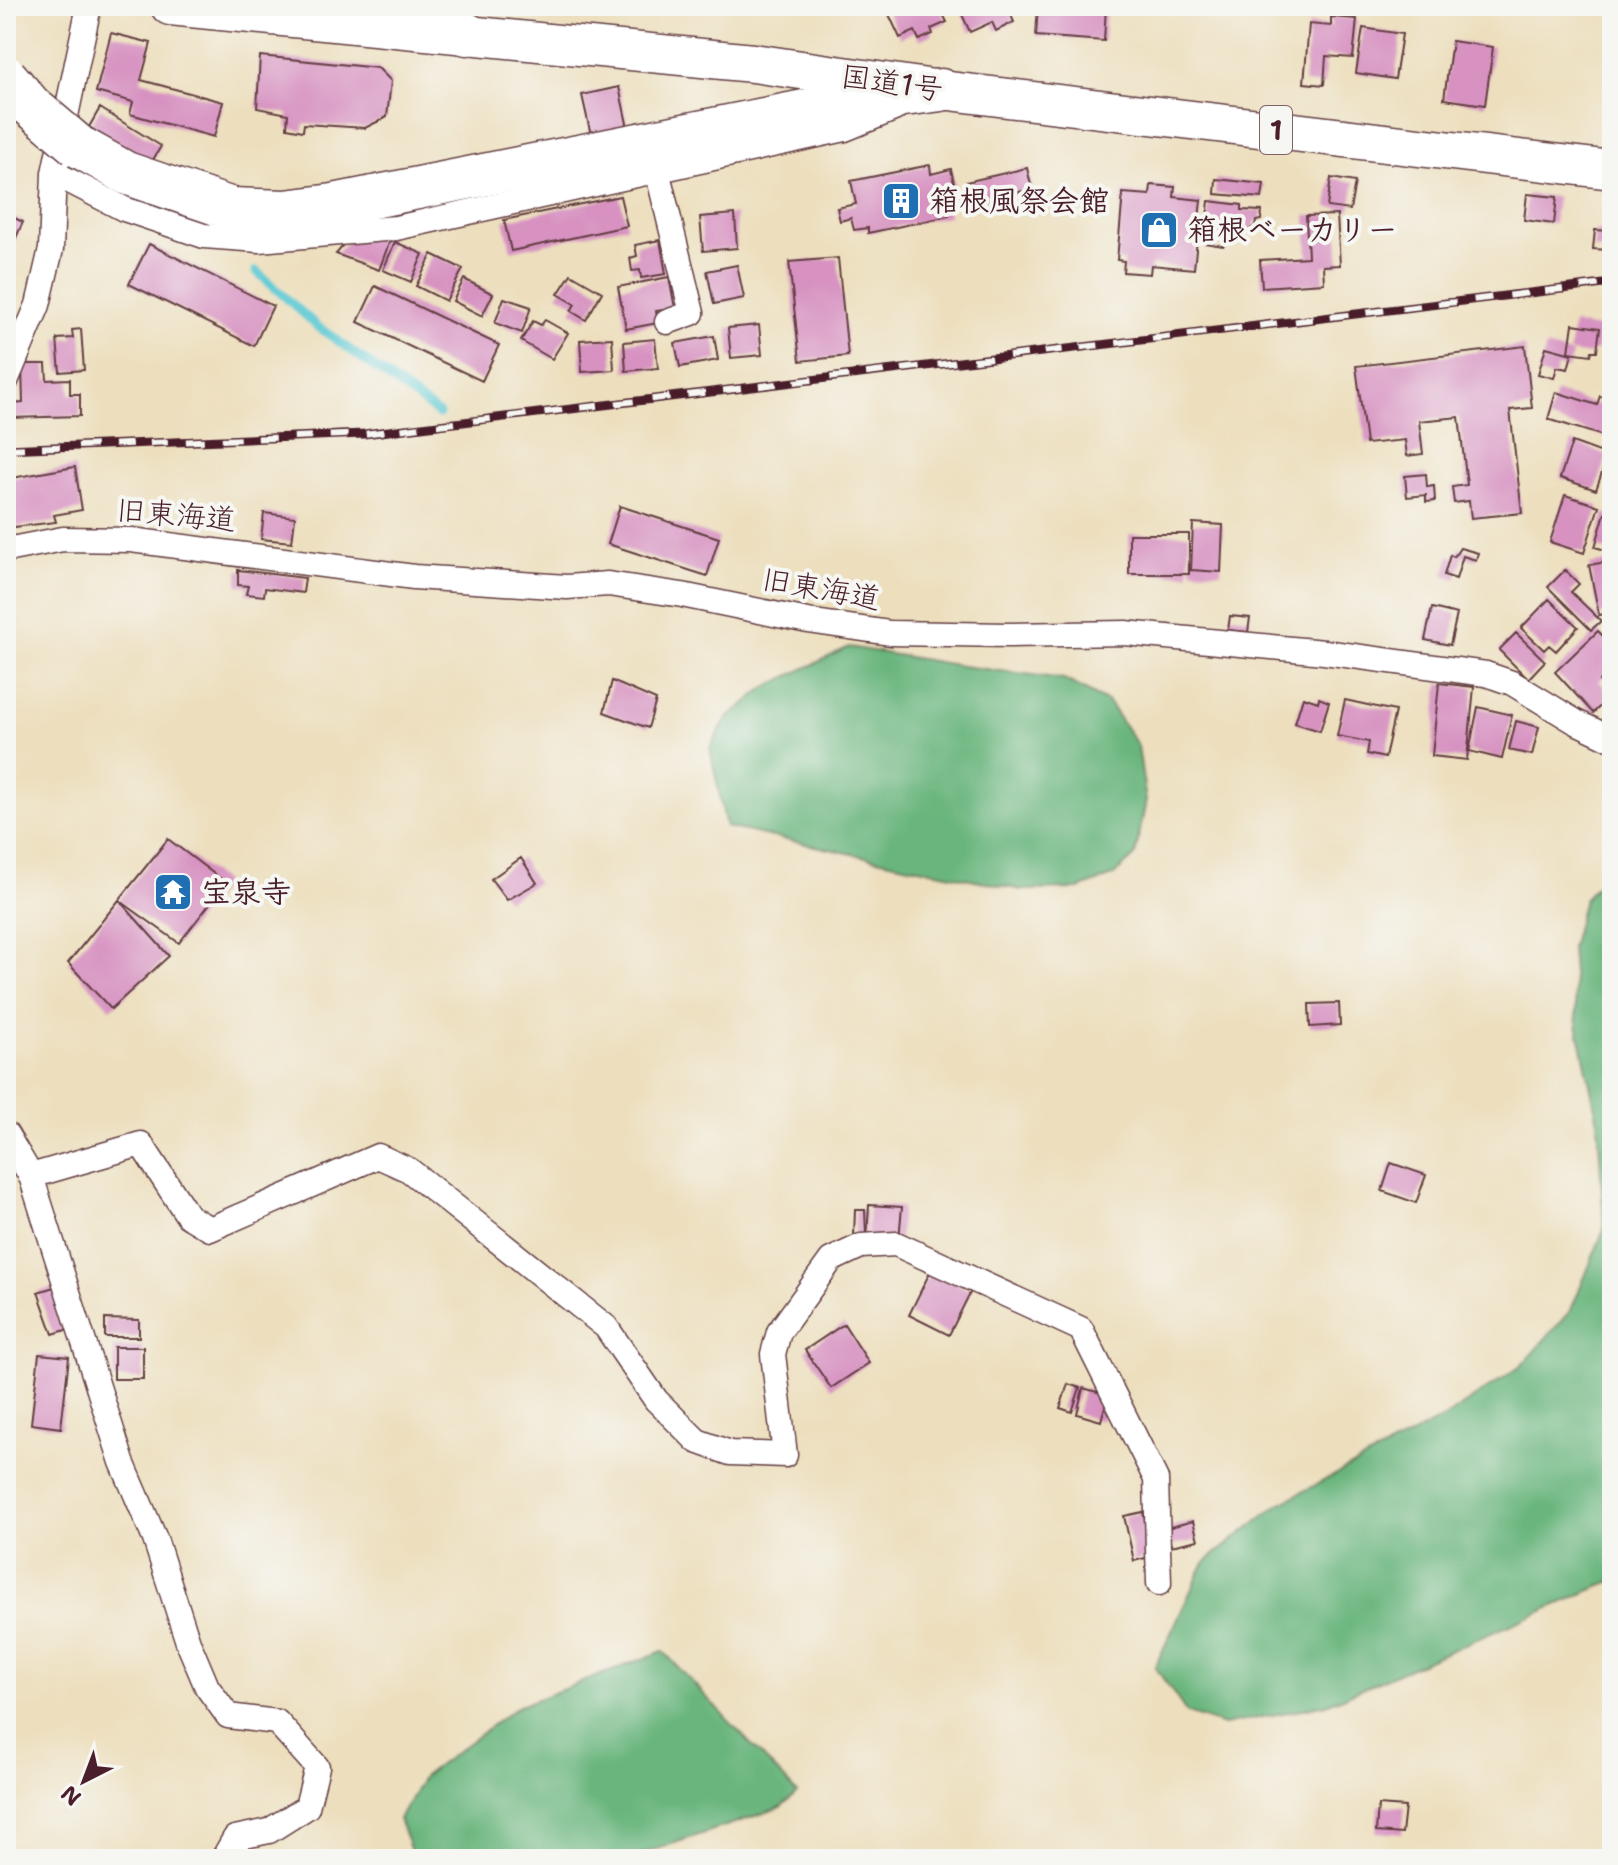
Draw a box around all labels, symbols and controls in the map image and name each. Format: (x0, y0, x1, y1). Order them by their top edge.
street label: 国道1号 (838, 55, 946, 110)
road number: 1 (1260, 106, 1292, 154)
building icon: 箱根風祭会館 (880, 180, 922, 222)
place label: 箱根風祭会館 (929, 180, 1109, 221)
shop icon: 箱根ベーカリー (1138, 209, 1180, 251)
place label: 箱根ベーカリー (1187, 209, 1398, 250)
street label: 旧東海道 (114, 489, 238, 540)
street label: 旧東海道 (758, 558, 884, 619)
temple icon: 宝泉寺 (152, 871, 194, 913)
place label: 宝泉寺 (201, 871, 291, 912)
north arrow (44, 1741, 124, 1821)
text: N (55, 1779, 87, 1812)

